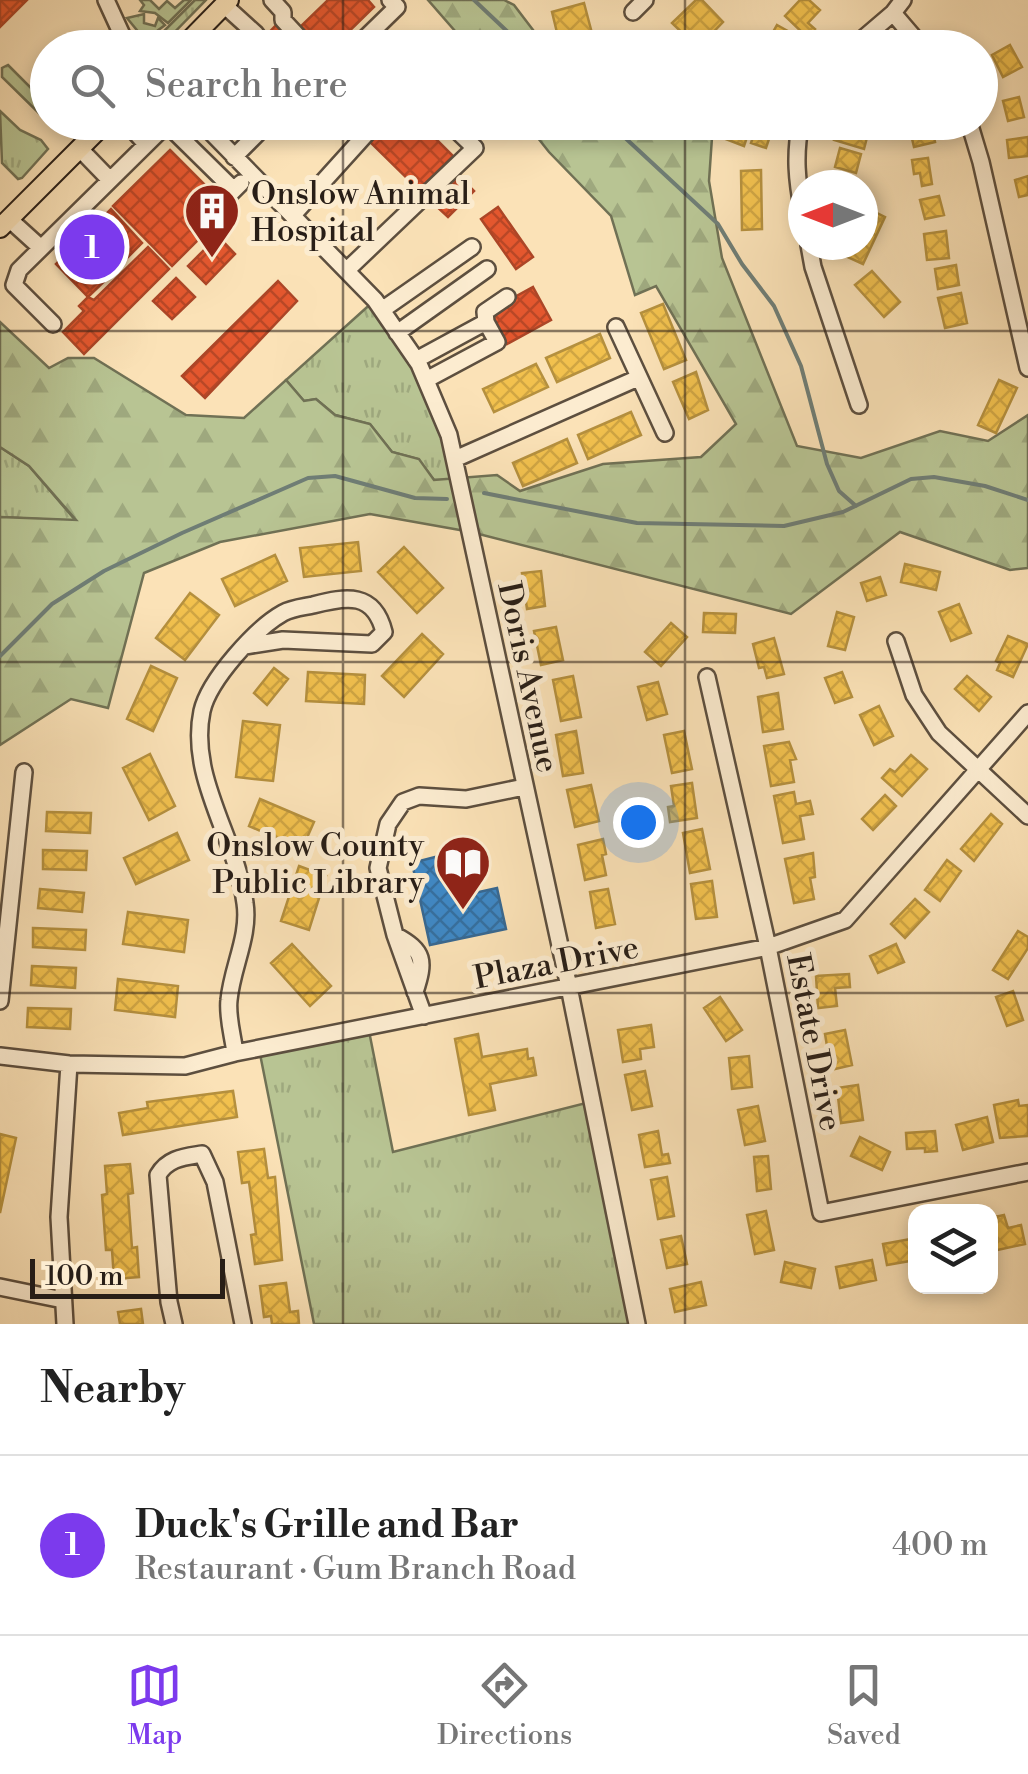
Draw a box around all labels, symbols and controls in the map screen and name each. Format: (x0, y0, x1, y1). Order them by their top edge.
search box (30, 30, 998, 140)
icon: search (65, 58, 120, 113)
text: Search here (145, 62, 348, 109)
north arrow (788, 170, 878, 260)
place label: Onslow Animal Hospital (251, 174, 470, 251)
building icon: Onslow Animal Hospital (182, 181, 242, 260)
pin: 1 (59, 210, 124, 284)
street label: Doris Avenue (488, 578, 568, 776)
your location (613, 797, 664, 848)
place label: Onslow County Public Library (206, 826, 424, 903)
library icon: Onslow County Public Library (433, 833, 493, 912)
street label: Plaza Drive (470, 927, 642, 999)
street label: Estate Drive (777, 950, 851, 1134)
map controls (908, 1204, 998, 1294)
button: layers (908, 1204, 998, 1294)
scale bar (30, 1254, 225, 1298)
text: 100 m (45, 1259, 124, 1294)
text: Nearby (40, 1363, 185, 1416)
text: Duck's Grille and Bar (135, 1502, 519, 1549)
text: 1 (65, 1525, 80, 1565)
text: 400 m (892, 1525, 988, 1565)
text: Restaurant · Gum Branch Road (135, 1549, 576, 1589)
tab: Map (127, 1658, 182, 1753)
tab: Directions (437, 1658, 572, 1753)
tab: Saved (827, 1658, 901, 1753)

